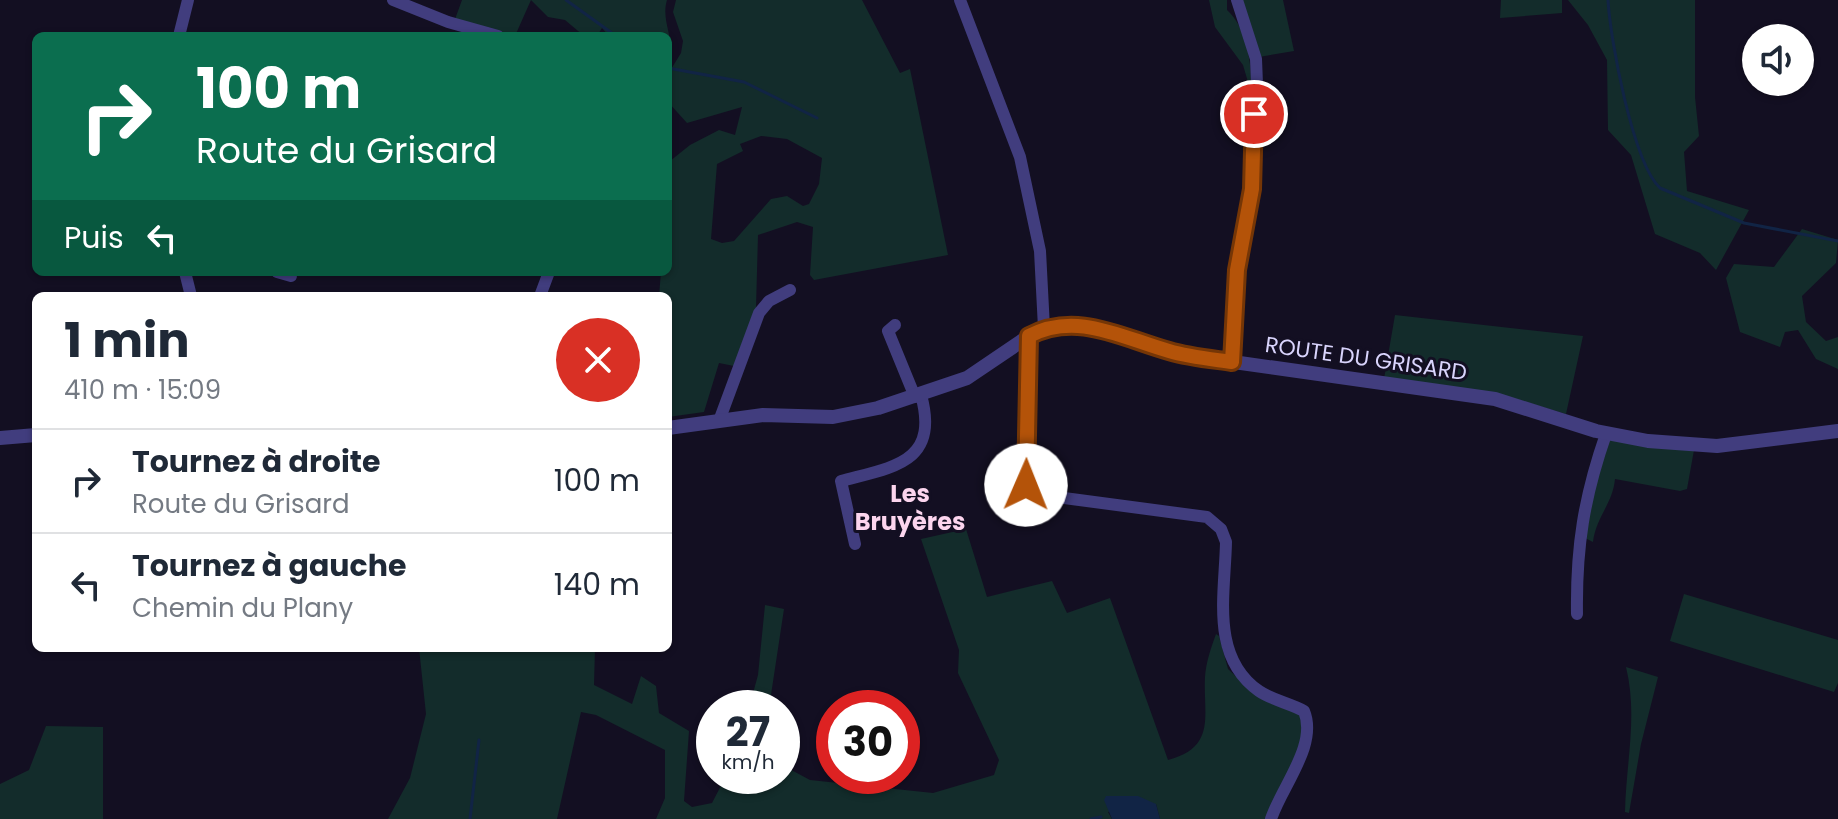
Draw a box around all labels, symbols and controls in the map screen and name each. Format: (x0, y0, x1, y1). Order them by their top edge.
map controls (1742, 24, 1814, 96)
button: sound (1742, 24, 1814, 96)
text: 100 m (196, 49, 361, 128)
icon: right (64, 64, 168, 168)
pin (1220, 80, 1288, 148)
icon: arrive (1232, 92, 1276, 136)
text: Route du Grisard (196, 125, 497, 176)
text: Puis (64, 216, 124, 259)
icon: left (140, 216, 184, 260)
text: 1 min (64, 307, 190, 374)
button: close (556, 318, 640, 402)
street label: ROUTE DU GRISARD (1263, 329, 1469, 388)
text: 410 m · 15:09 (64, 372, 221, 408)
text: Tournez à droite (132, 440, 380, 483)
position arrow (984, 443, 1068, 527)
icon: right (64, 459, 108, 503)
text: 100 m (554, 459, 640, 502)
district label: Les Bruyères (855, 477, 965, 538)
text: Route du Grisard (132, 486, 350, 522)
text: Tournez à gauche (132, 544, 406, 587)
icon: left (64, 563, 108, 607)
text: 140 m (554, 563, 640, 606)
text: Chemin du Plany (132, 590, 353, 626)
speed limit sign: 30 (816, 690, 920, 794)
text: 27 (726, 704, 770, 760)
text: km/h (721, 748, 775, 776)

